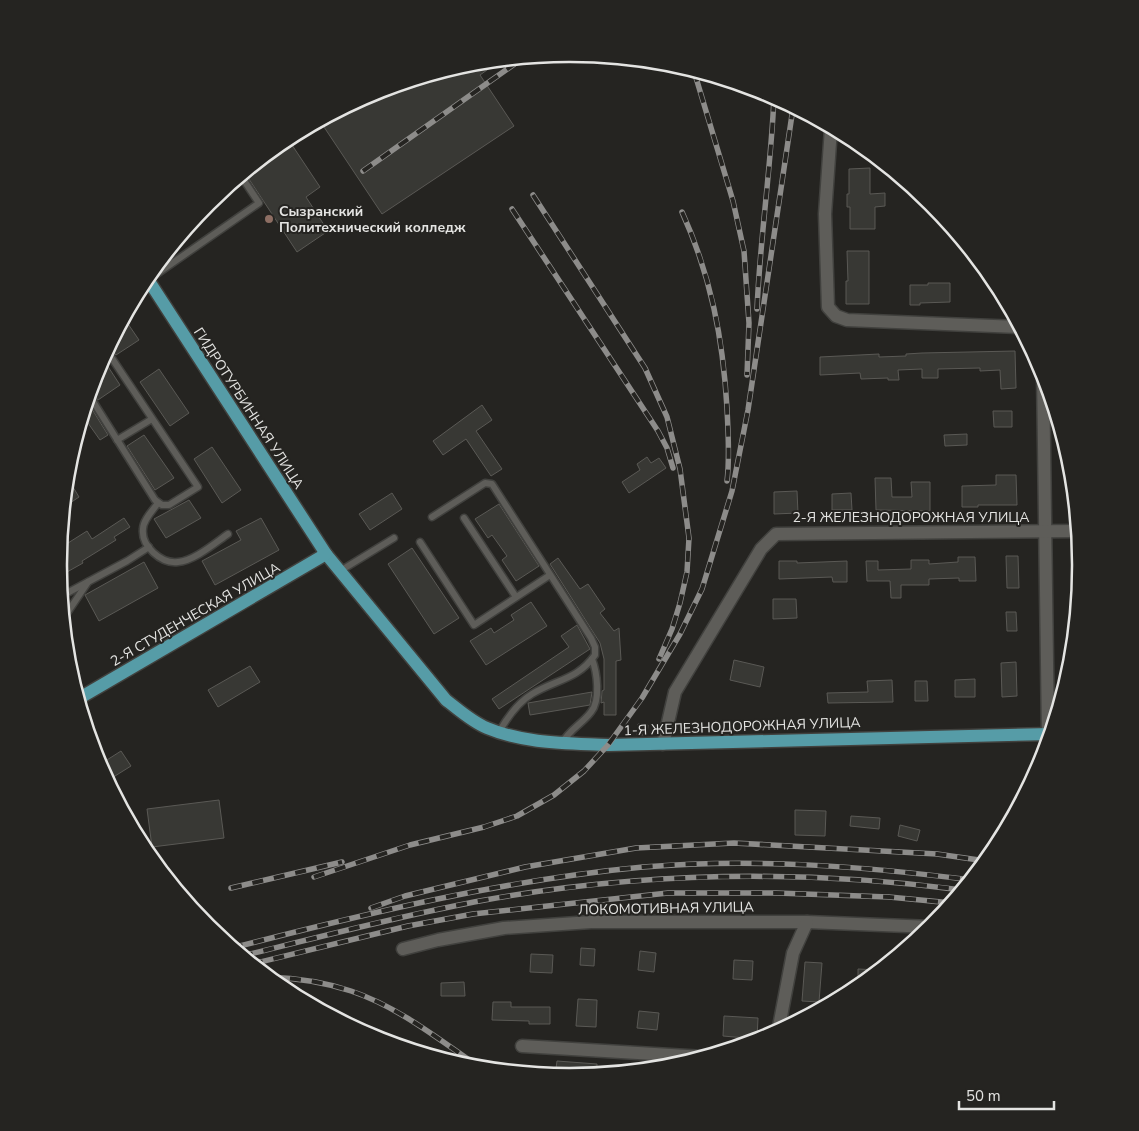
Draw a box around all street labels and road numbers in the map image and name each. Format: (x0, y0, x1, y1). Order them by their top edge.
street label: ГИДРОТУРБИННАЯ УЛИЦА (189, 324, 308, 493)
street label: 2-Я ЖЕЛЕЗНОДОРОЖНАЯ УЛИЦА (792, 508, 1030, 527)
street label: 2-Я СТУДЕНЧЕСКАЯ УЛИЦА (107, 558, 283, 671)
street label: 1-Я ЖЕЛЕЗНОДОРОЖНАЯ УЛИЦА (623, 713, 861, 740)
street label: ЛОКОМОТИВНАЯ УЛИЦА (578, 897, 754, 920)

